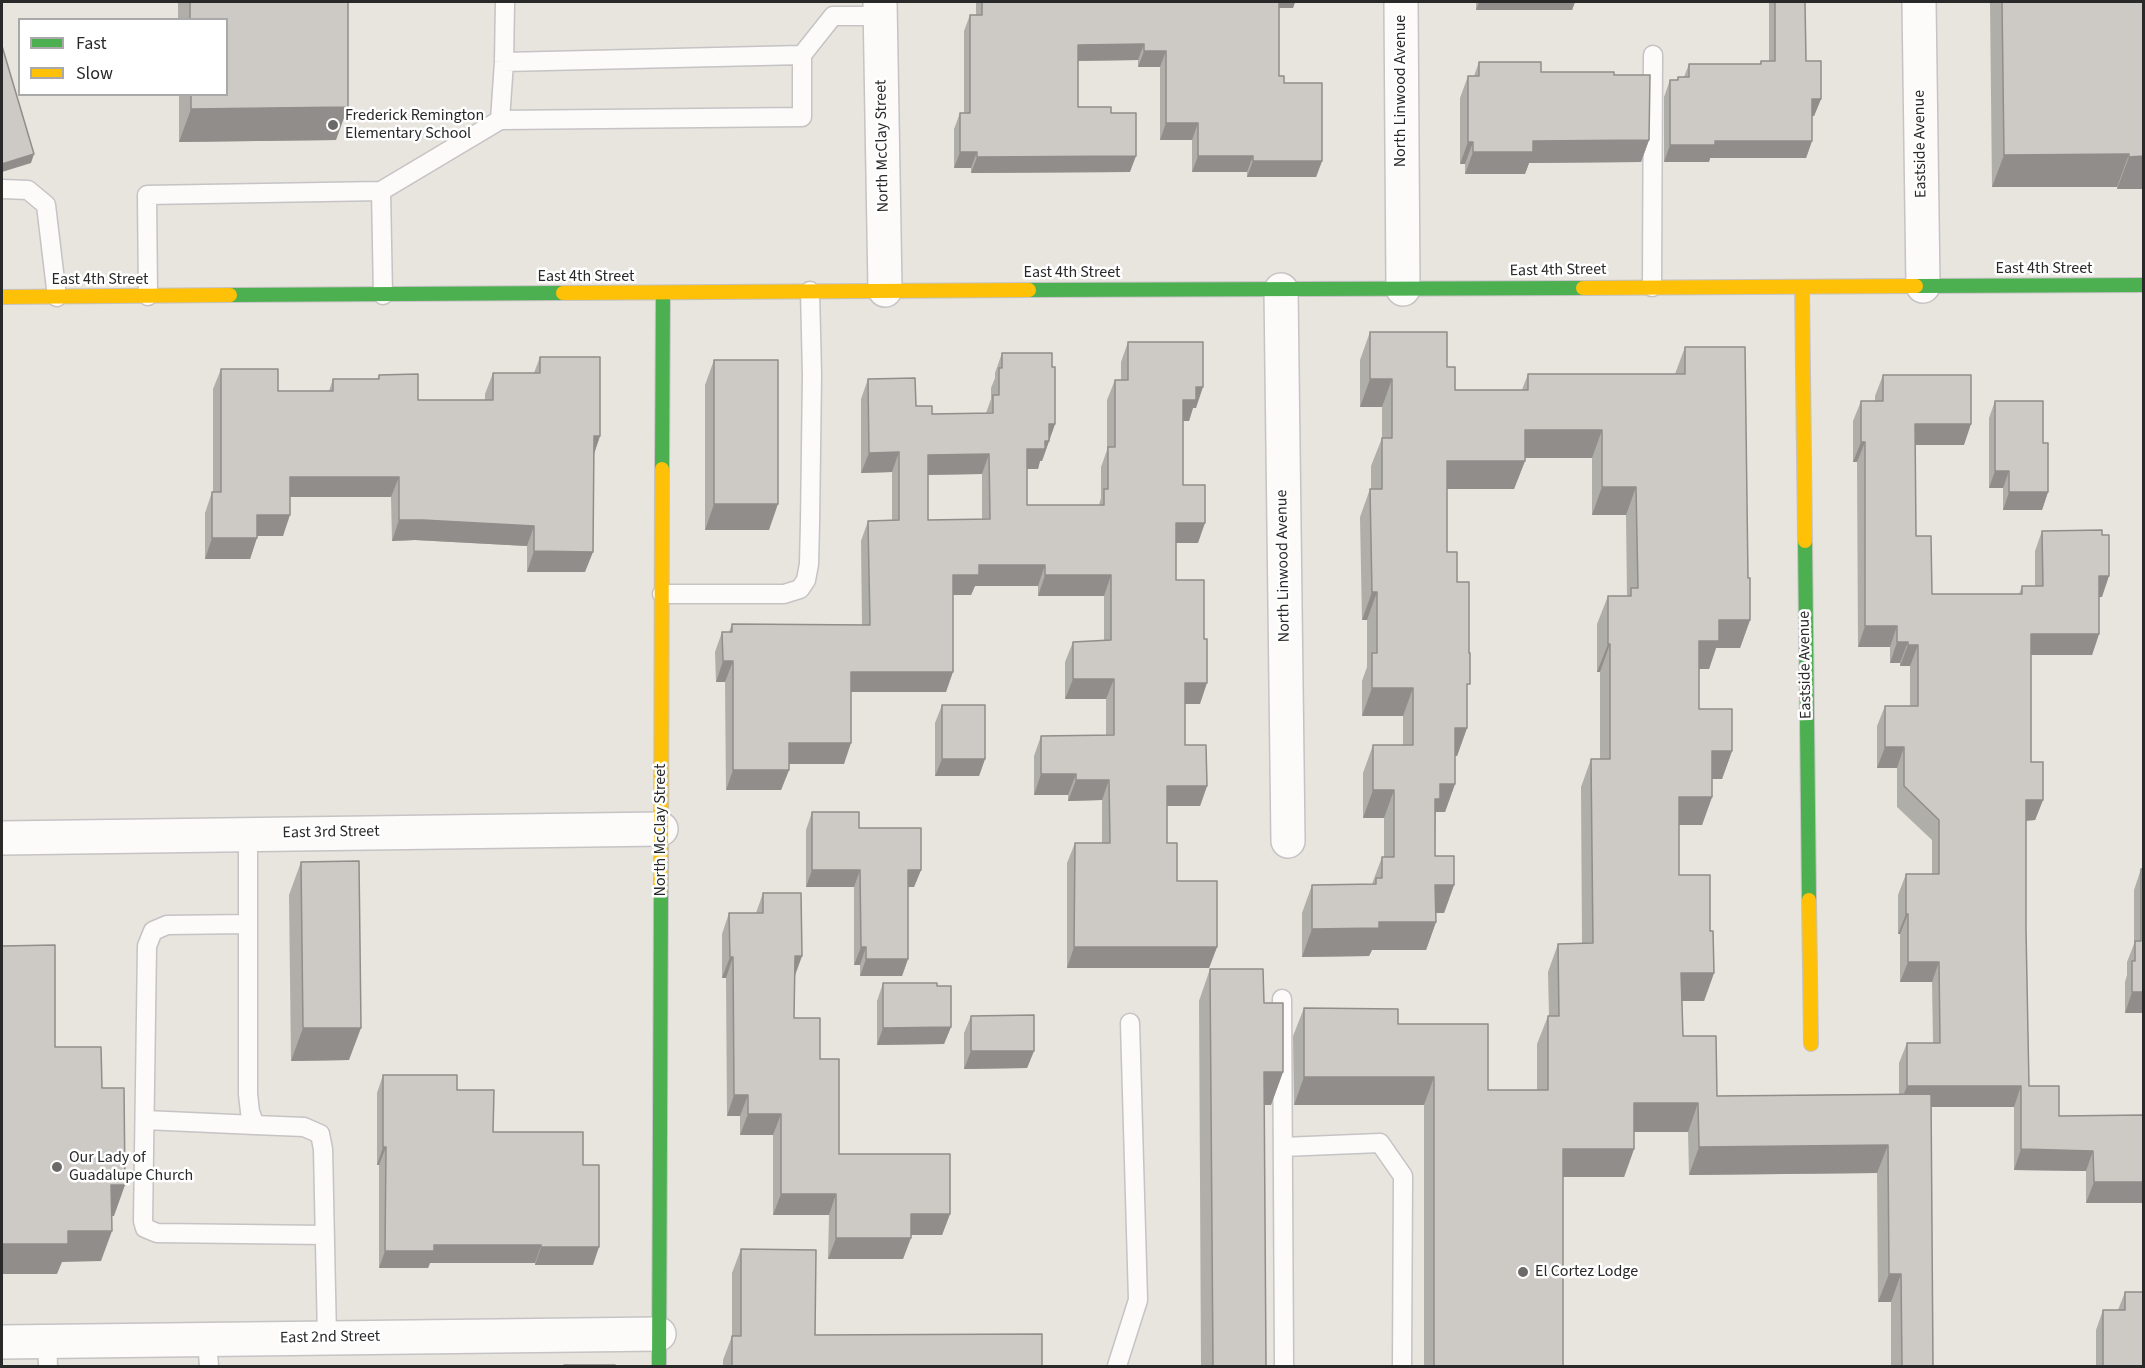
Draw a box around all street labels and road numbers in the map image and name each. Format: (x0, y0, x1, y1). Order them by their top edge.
street label: North Linwood Avenue (1391, 15, 1411, 167)
street label: North McClay Street (872, 79, 894, 213)
street label: Eastside Avenue (1910, 90, 1932, 198)
street label: East 4th Street (1996, 259, 2092, 279)
street label: East 4th Street (1509, 261, 1607, 281)
street label: East 4th Street (1024, 263, 1120, 283)
street label: East 4th Street (538, 267, 634, 287)
street label: East 4th Street (52, 270, 148, 290)
street label: North Linwood Avenue (1273, 490, 1295, 642)
street label: Eastside Avenue (1795, 611, 1817, 719)
street label: North McClay Street (651, 764, 671, 896)
street label: East 3rd Street (282, 823, 380, 843)
street label: East 2nd Street (280, 1328, 380, 1348)

